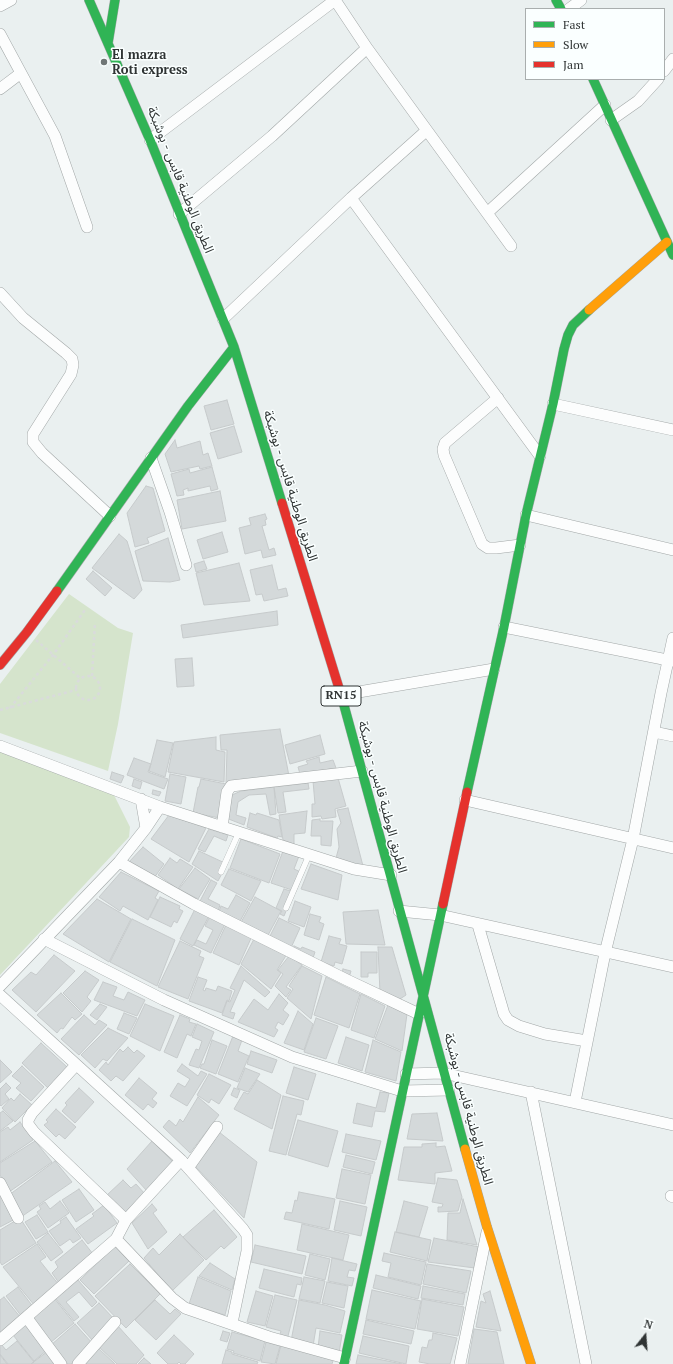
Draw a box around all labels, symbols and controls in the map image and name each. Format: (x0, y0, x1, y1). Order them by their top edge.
legend (525, 8, 665, 80)
text: Fast (563, 17, 585, 32)
text: Slow (563, 37, 588, 52)
place label: El mazra Roti express (112, 47, 188, 78)
marker: El mazra Roti express (99, 57, 109, 67)
text: Jam (563, 57, 584, 72)
street label: الطريق الوطنية قابس - بوشبكة (143, 104, 217, 256)
street label: الطريق الوطنية قابس - بوشبكة (260, 409, 320, 563)
road number: RN15 (321, 686, 361, 706)
street label: الطريق الوطنية قابس - بوشبكة (354, 719, 410, 875)
street label: الطريق الوطنية قابس - بوشبكة (440, 1031, 496, 1187)
north arrow (625, 1316, 665, 1356)
text: N (642, 1317, 655, 1332)

